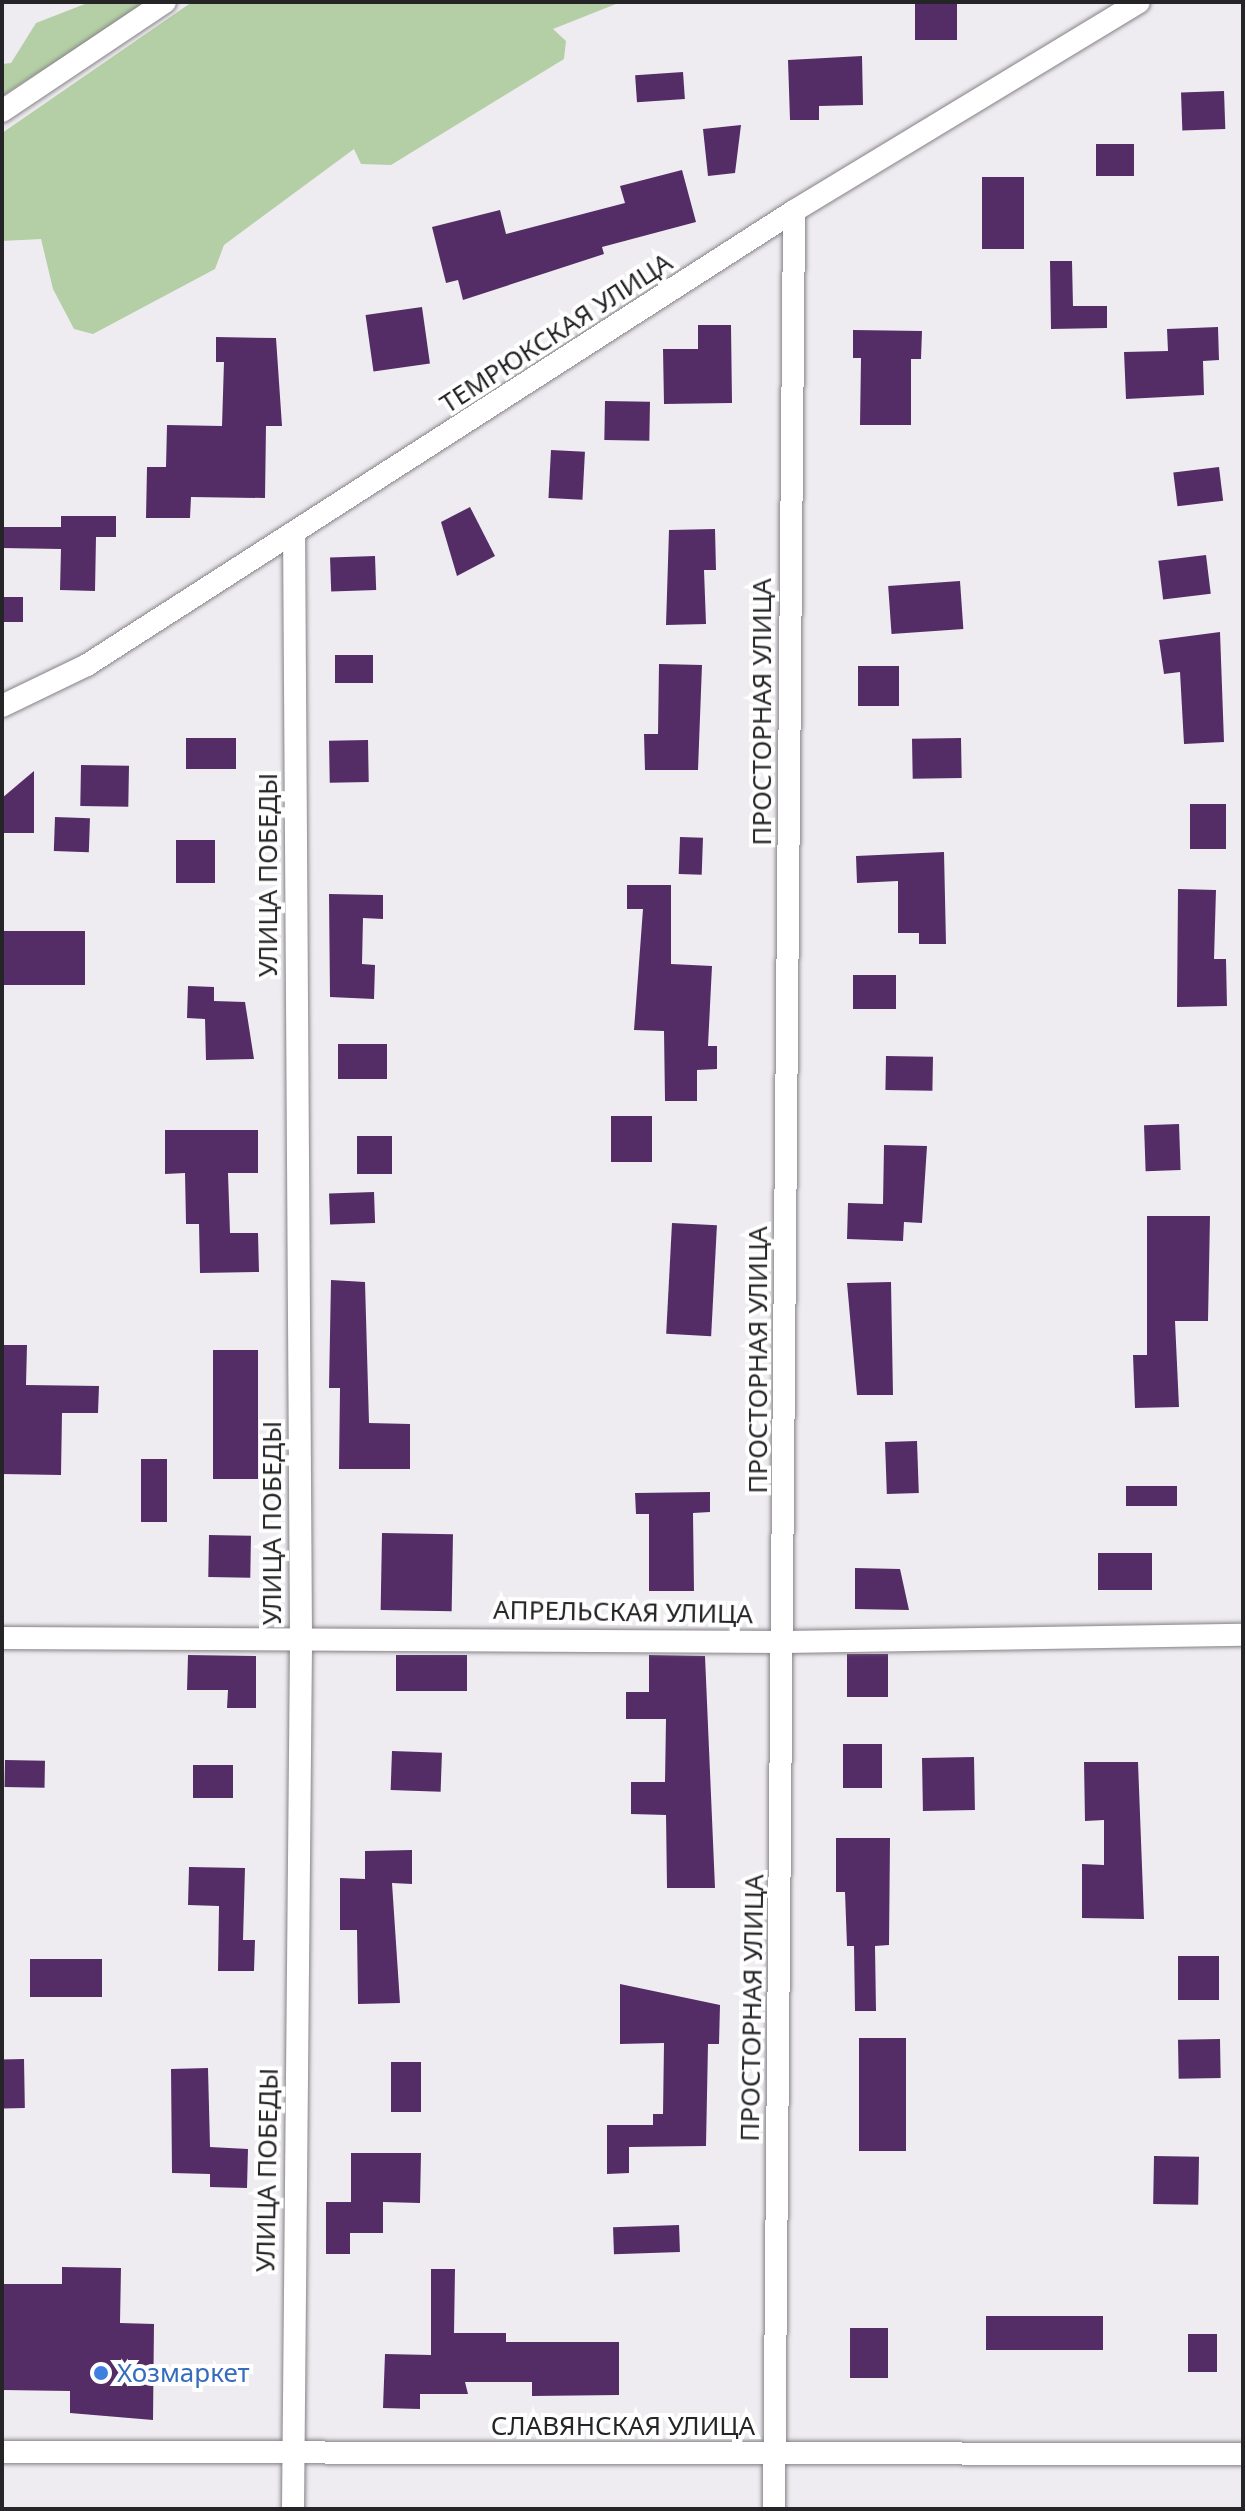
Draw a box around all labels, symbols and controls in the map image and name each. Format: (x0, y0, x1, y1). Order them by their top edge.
street label: ТЕМРЮКСКАЯ УЛИЦА (434, 246, 678, 420)
street label: ПРОСТОРНАЯ УЛИЦА (746, 578, 778, 846)
street label: УЛИЦА ПОБЕДЫ (252, 773, 284, 977)
street label: ПРОСТОРНАЯ УЛИЦА (742, 1226, 774, 1494)
street label: УЛИЦА ПОБЕДЫ (256, 1421, 288, 1625)
street label: АПРЕЛЬСКАЯ УЛИЦА (493, 1594, 753, 1630)
street label: ПРОСТОРНАЯ УЛИЦА (734, 1874, 770, 2142)
street label: УЛИЦА ПОБЕДЫ (250, 2068, 284, 2272)
place label: Хозмаркет (117, 2357, 250, 2389)
marker: Хозмаркет (92, 2364, 110, 2382)
street label: СЛАВЯНСКАЯ УЛИЦА (491, 2410, 755, 2442)

